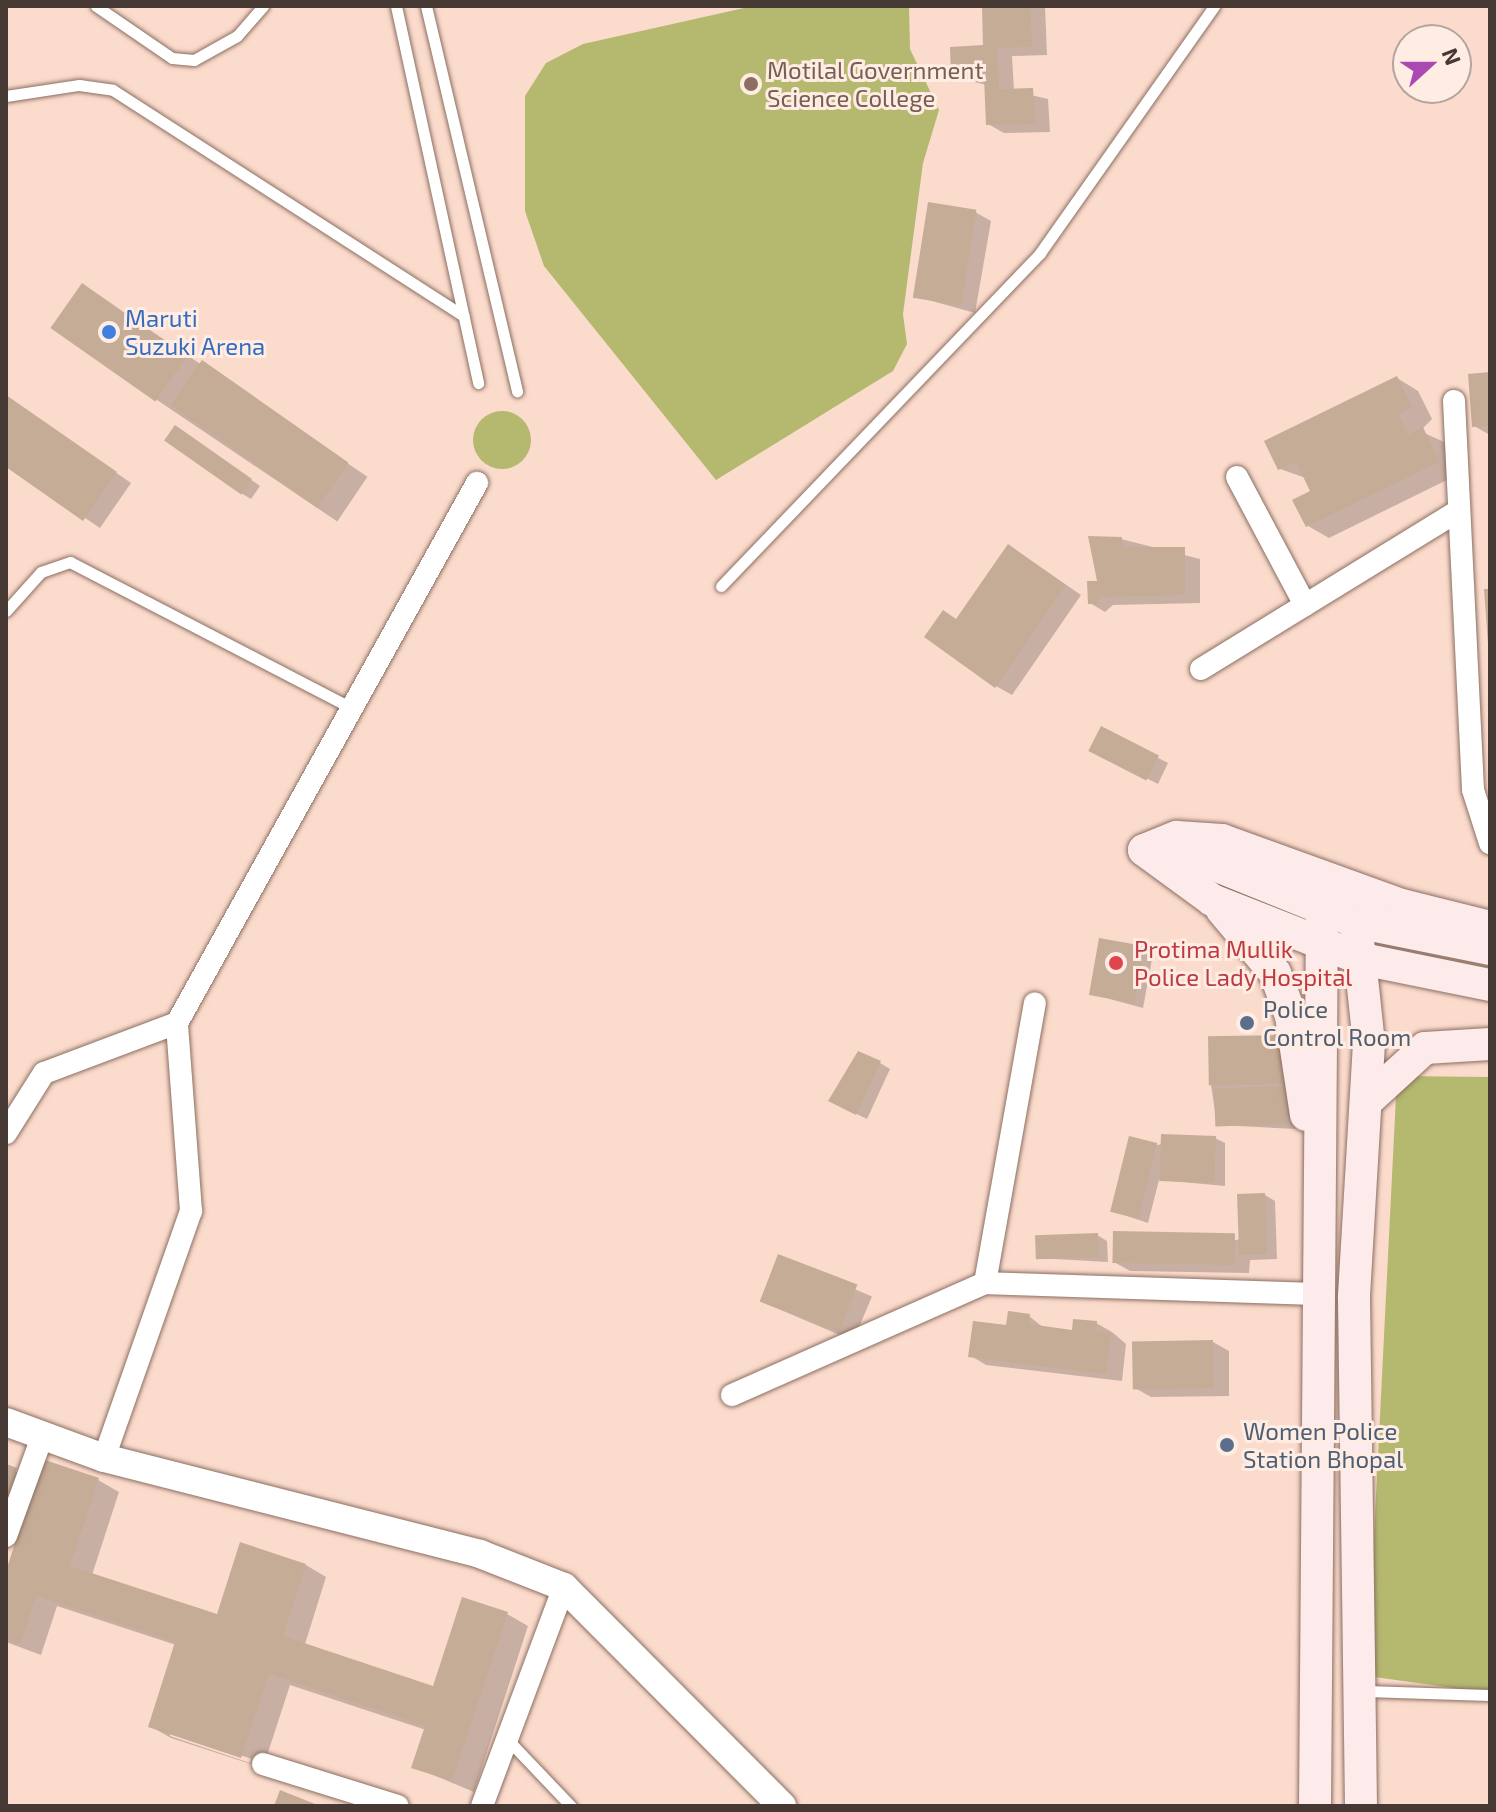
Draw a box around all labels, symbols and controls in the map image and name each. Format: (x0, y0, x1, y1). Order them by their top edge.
north arrow (1392, 24, 1472, 104)
text: N (1438, 44, 1468, 68)
place label: Motilal Government Science College (767, 56, 984, 112)
marker: Motilal Government Science College (742, 75, 760, 93)
place label: Maruti Suzuki Arena (125, 304, 266, 360)
marker: Maruti Suzuki Arena (100, 323, 118, 341)
place label: Protima Mullik Police Lady Hospital (1134, 935, 1353, 991)
marker: Protima Mullik Police Lady Hospital (1105, 952, 1127, 974)
place label: Police Control Room (1263, 995, 1412, 1051)
marker: Police Control Room (1238, 1014, 1256, 1032)
place label: Women Police Station Bhopal (1243, 1417, 1403, 1473)
marker: Women Police Station Bhopal (1218, 1436, 1236, 1454)

